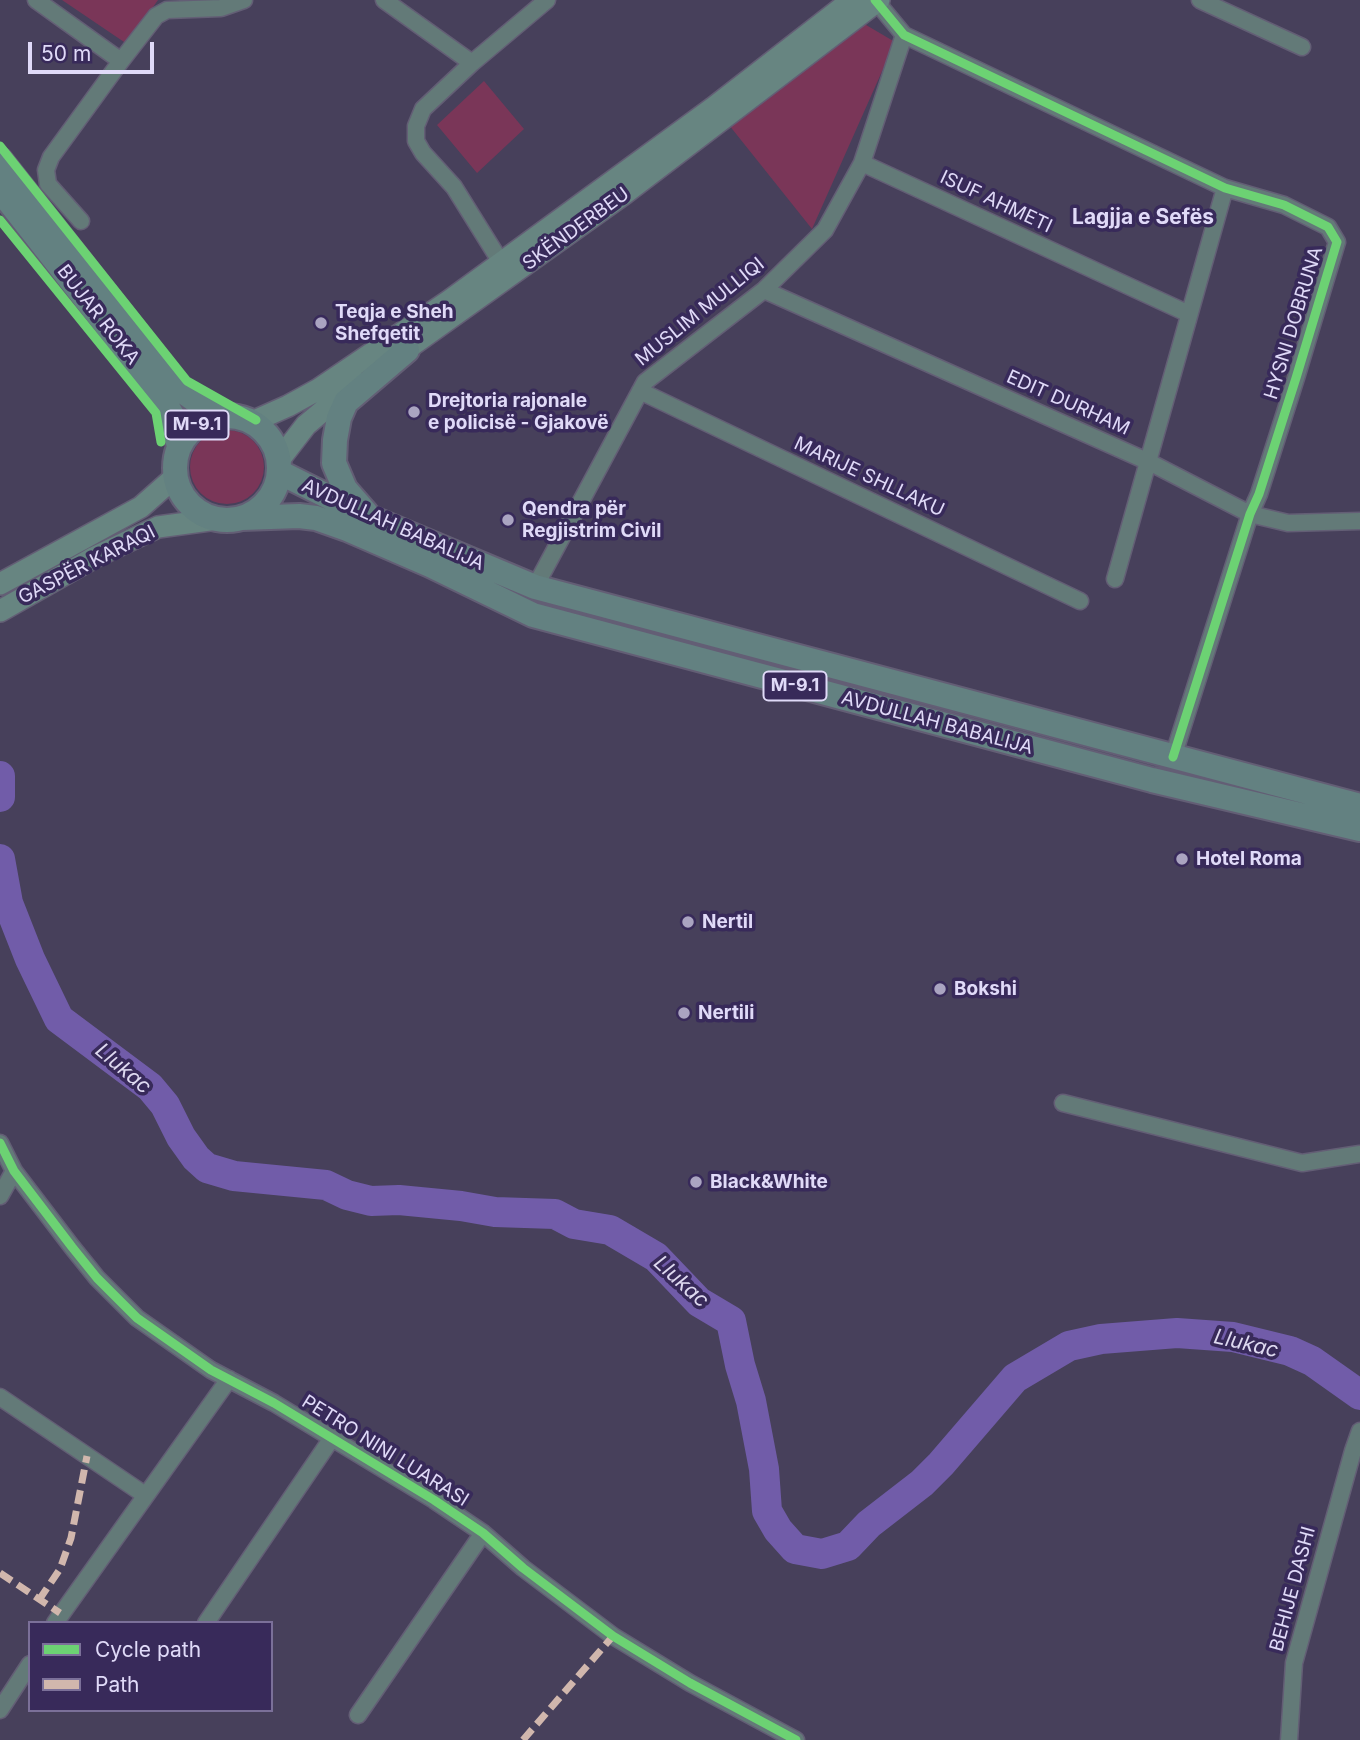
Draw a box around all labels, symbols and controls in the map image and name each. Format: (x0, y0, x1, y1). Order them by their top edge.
scale bar (32, 28, 158, 72)
text: 50 m (41, 41, 91, 66)
street label: ISUF AHMETI (936, 166, 1056, 238)
street label: SKËNDERBEU (518, 183, 634, 275)
district label: Lagjja e Sefës (1072, 205, 1214, 231)
street label: HYSNI DOBRUNA (1260, 244, 1328, 402)
street label: MUSLIM MULLIQI (631, 253, 769, 371)
street label: BUJAR ROKA (52, 261, 144, 369)
place label: Teqja e Sheh Shefqetit (335, 301, 454, 345)
marker: Teqja e Sheh Shefqetit (313, 315, 329, 331)
street label: EDIT DURHAM (1003, 366, 1133, 440)
place label: Drejtoria rajonale e policisë - Gjakovë (428, 390, 609, 434)
marker: Drejtoria rajonale e policisë - Gjakovë (406, 404, 422, 420)
road number: M-9.1 (166, 410, 228, 440)
street label: MARIJE SHLLAKU (790, 432, 948, 522)
street label: AVDULLAH BABALIJA (298, 474, 488, 576)
place label: Qendra për Regjistrim Civil (522, 498, 661, 542)
marker: Qendra për Regjistrim Civil (500, 512, 516, 528)
street label: GASPËR KARAQI (15, 521, 159, 609)
road number: M-9.1 (764, 672, 826, 700)
street label: AVDULLAH BABALIJA (839, 686, 1035, 760)
place label: Hotel Roma (1196, 848, 1302, 870)
marker: Hotel Roma (1174, 851, 1190, 867)
place label: Nertil (702, 911, 753, 933)
marker: Nertil (680, 914, 696, 930)
place label: Bokshi (954, 978, 1017, 1000)
marker: Bokshi (932, 981, 948, 997)
place label: Nertili (698, 1002, 754, 1024)
marker: Nertili (676, 1005, 692, 1021)
water label: Llukac (90, 1038, 156, 1100)
place label: Black&White (710, 1171, 828, 1193)
marker: Black&White (688, 1174, 704, 1190)
water label: Llukac (648, 1251, 714, 1313)
water label: Llukac (1211, 1324, 1281, 1364)
street label: PETRO NINI LUARASI (297, 1390, 473, 1512)
street label: BEHIJE DASHI (1265, 1524, 1321, 1654)
legend (28, 1621, 273, 1712)
text: Cycle path (95, 1637, 201, 1662)
text: Path (95, 1672, 140, 1697)

